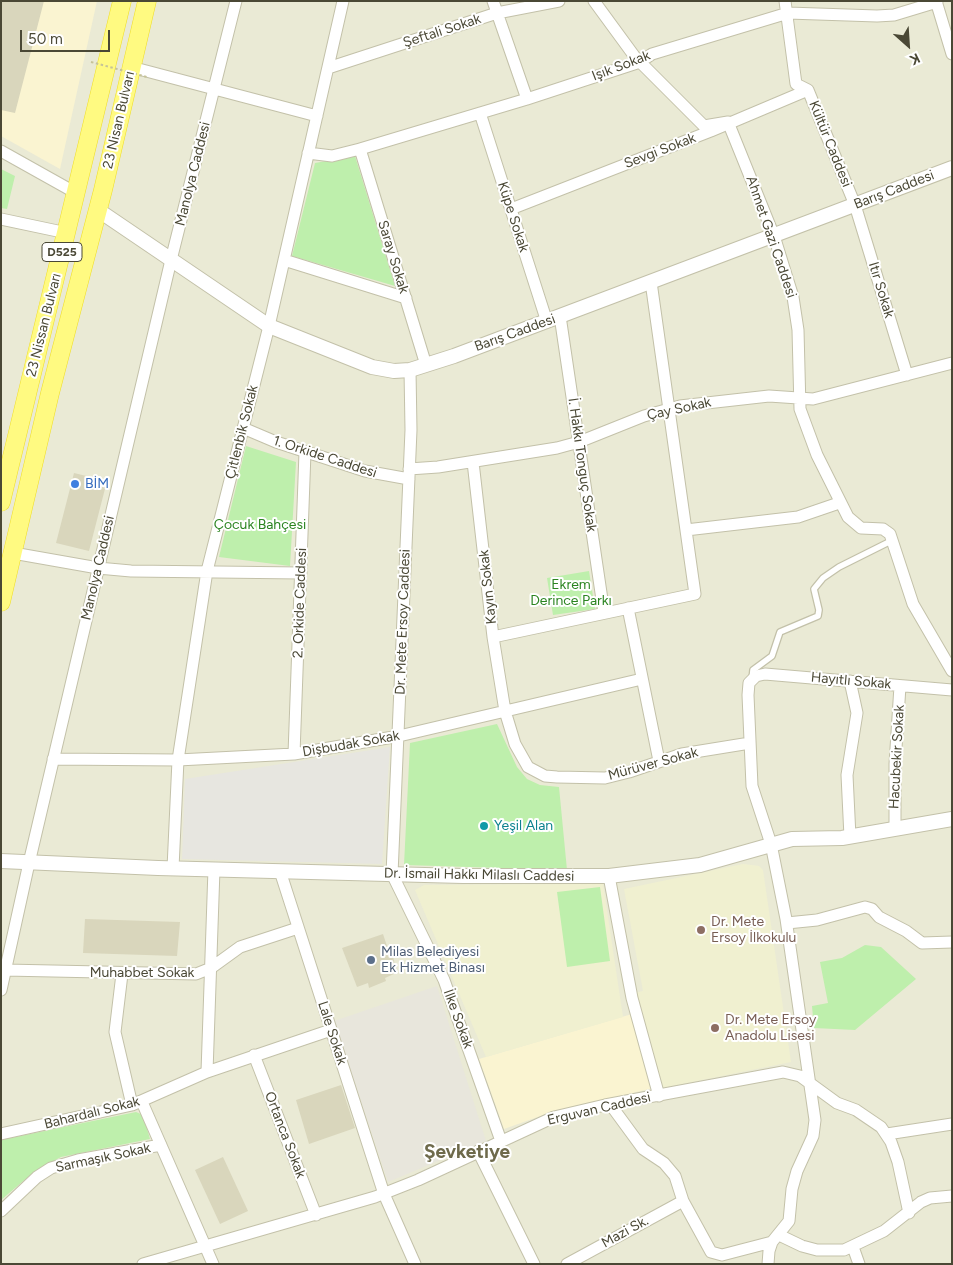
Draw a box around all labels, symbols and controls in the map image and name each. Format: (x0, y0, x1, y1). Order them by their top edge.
street label: Şeftali Sokak (401, 11, 483, 51)
scale bar (22, 20, 112, 52)
north arrow (883, 20, 933, 70)
text: 50 m (28, 30, 63, 48)
street label: Işık Sokak (589, 47, 653, 85)
text: K (907, 49, 923, 69)
street label: 23 Nisan Bulvarı (100, 70, 138, 170)
street label: Kültür Caddesi (805, 98, 855, 190)
street label: Manolya Caddesi (172, 120, 214, 228)
street label: Sevgi Sokak (622, 130, 698, 172)
street label: Barış Caddesi (851, 167, 937, 213)
street label: Ahmet Gazi Caddesi (742, 174, 800, 300)
street label: Küpe Sokak (494, 180, 532, 254)
street label: Saray Sokak (374, 218, 412, 296)
road number: D525 (42, 242, 82, 262)
street label: Itır Sokak (865, 260, 897, 320)
street label: 23 Nissan Bulvarı (23, 271, 65, 379)
street label: Barış Caddesi (472, 311, 558, 355)
street label: Çitlenbik Sokak (222, 383, 262, 481)
street label: Çay Sokak (645, 394, 713, 424)
street label: İ. Hakkı Tonguç Sokak (564, 397, 600, 533)
street label: 1. Orkide Caddesi (271, 432, 379, 482)
place label: BİM (85, 476, 109, 492)
marker: BİM (69, 478, 81, 490)
street label: Manolya Caddesi (78, 514, 118, 622)
park label: Çocuk Bahçesi (214, 517, 306, 533)
street label: 2. Orkide Caddesi (290, 548, 310, 658)
street label: Dr. Mete Ersoy Caddesi (392, 549, 414, 695)
street label: Kayın Sokak (476, 549, 500, 625)
park label: Ekrem Derince Parkı (530, 577, 612, 610)
street label: Hayıtlı Sokak (810, 669, 892, 693)
street label: Hacubekir Sokak (886, 704, 908, 810)
street label: Dişbudak Sokak (301, 727, 401, 761)
street label: Mürüver Sokak (606, 744, 700, 784)
place label: Yeşil Alan (494, 818, 553, 834)
marker: Yeşil Alan (478, 820, 490, 832)
street label: Dr. İsmail Hakkı Milaslı Caddesi (384, 865, 574, 885)
place label: Dr. Mete Ersoy İlkokulu (711, 914, 796, 946)
marker: Dr. Mete Ersoy İlkokulu (695, 924, 707, 936)
place label: Milas Belediyesi Ek Hizmet Binası (381, 944, 485, 976)
marker: Milas Belediyesi Ek Hizmet Binası (365, 954, 377, 966)
street label: Muhabbet Sokak (90, 965, 194, 981)
street label: İlke Sokak (440, 987, 476, 1051)
street label: Lale Sokak (314, 999, 350, 1067)
place label: Dr. Mete Ersoy Anadolu Lisesi (725, 1012, 816, 1044)
marker: Dr. Mete Ersoy Anadolu Lisesi (709, 1022, 721, 1034)
street label: Ortanca Sokak (261, 1089, 309, 1181)
street label: Erguvan Caddesi (546, 1089, 652, 1129)
street label: Bahardalı Sokak (43, 1093, 141, 1133)
street label: Sarmaşık Sokak (54, 1140, 152, 1176)
district label: Şevketiye (424, 1141, 510, 1163)
street label: Mazi Sk. (599, 1212, 651, 1252)

